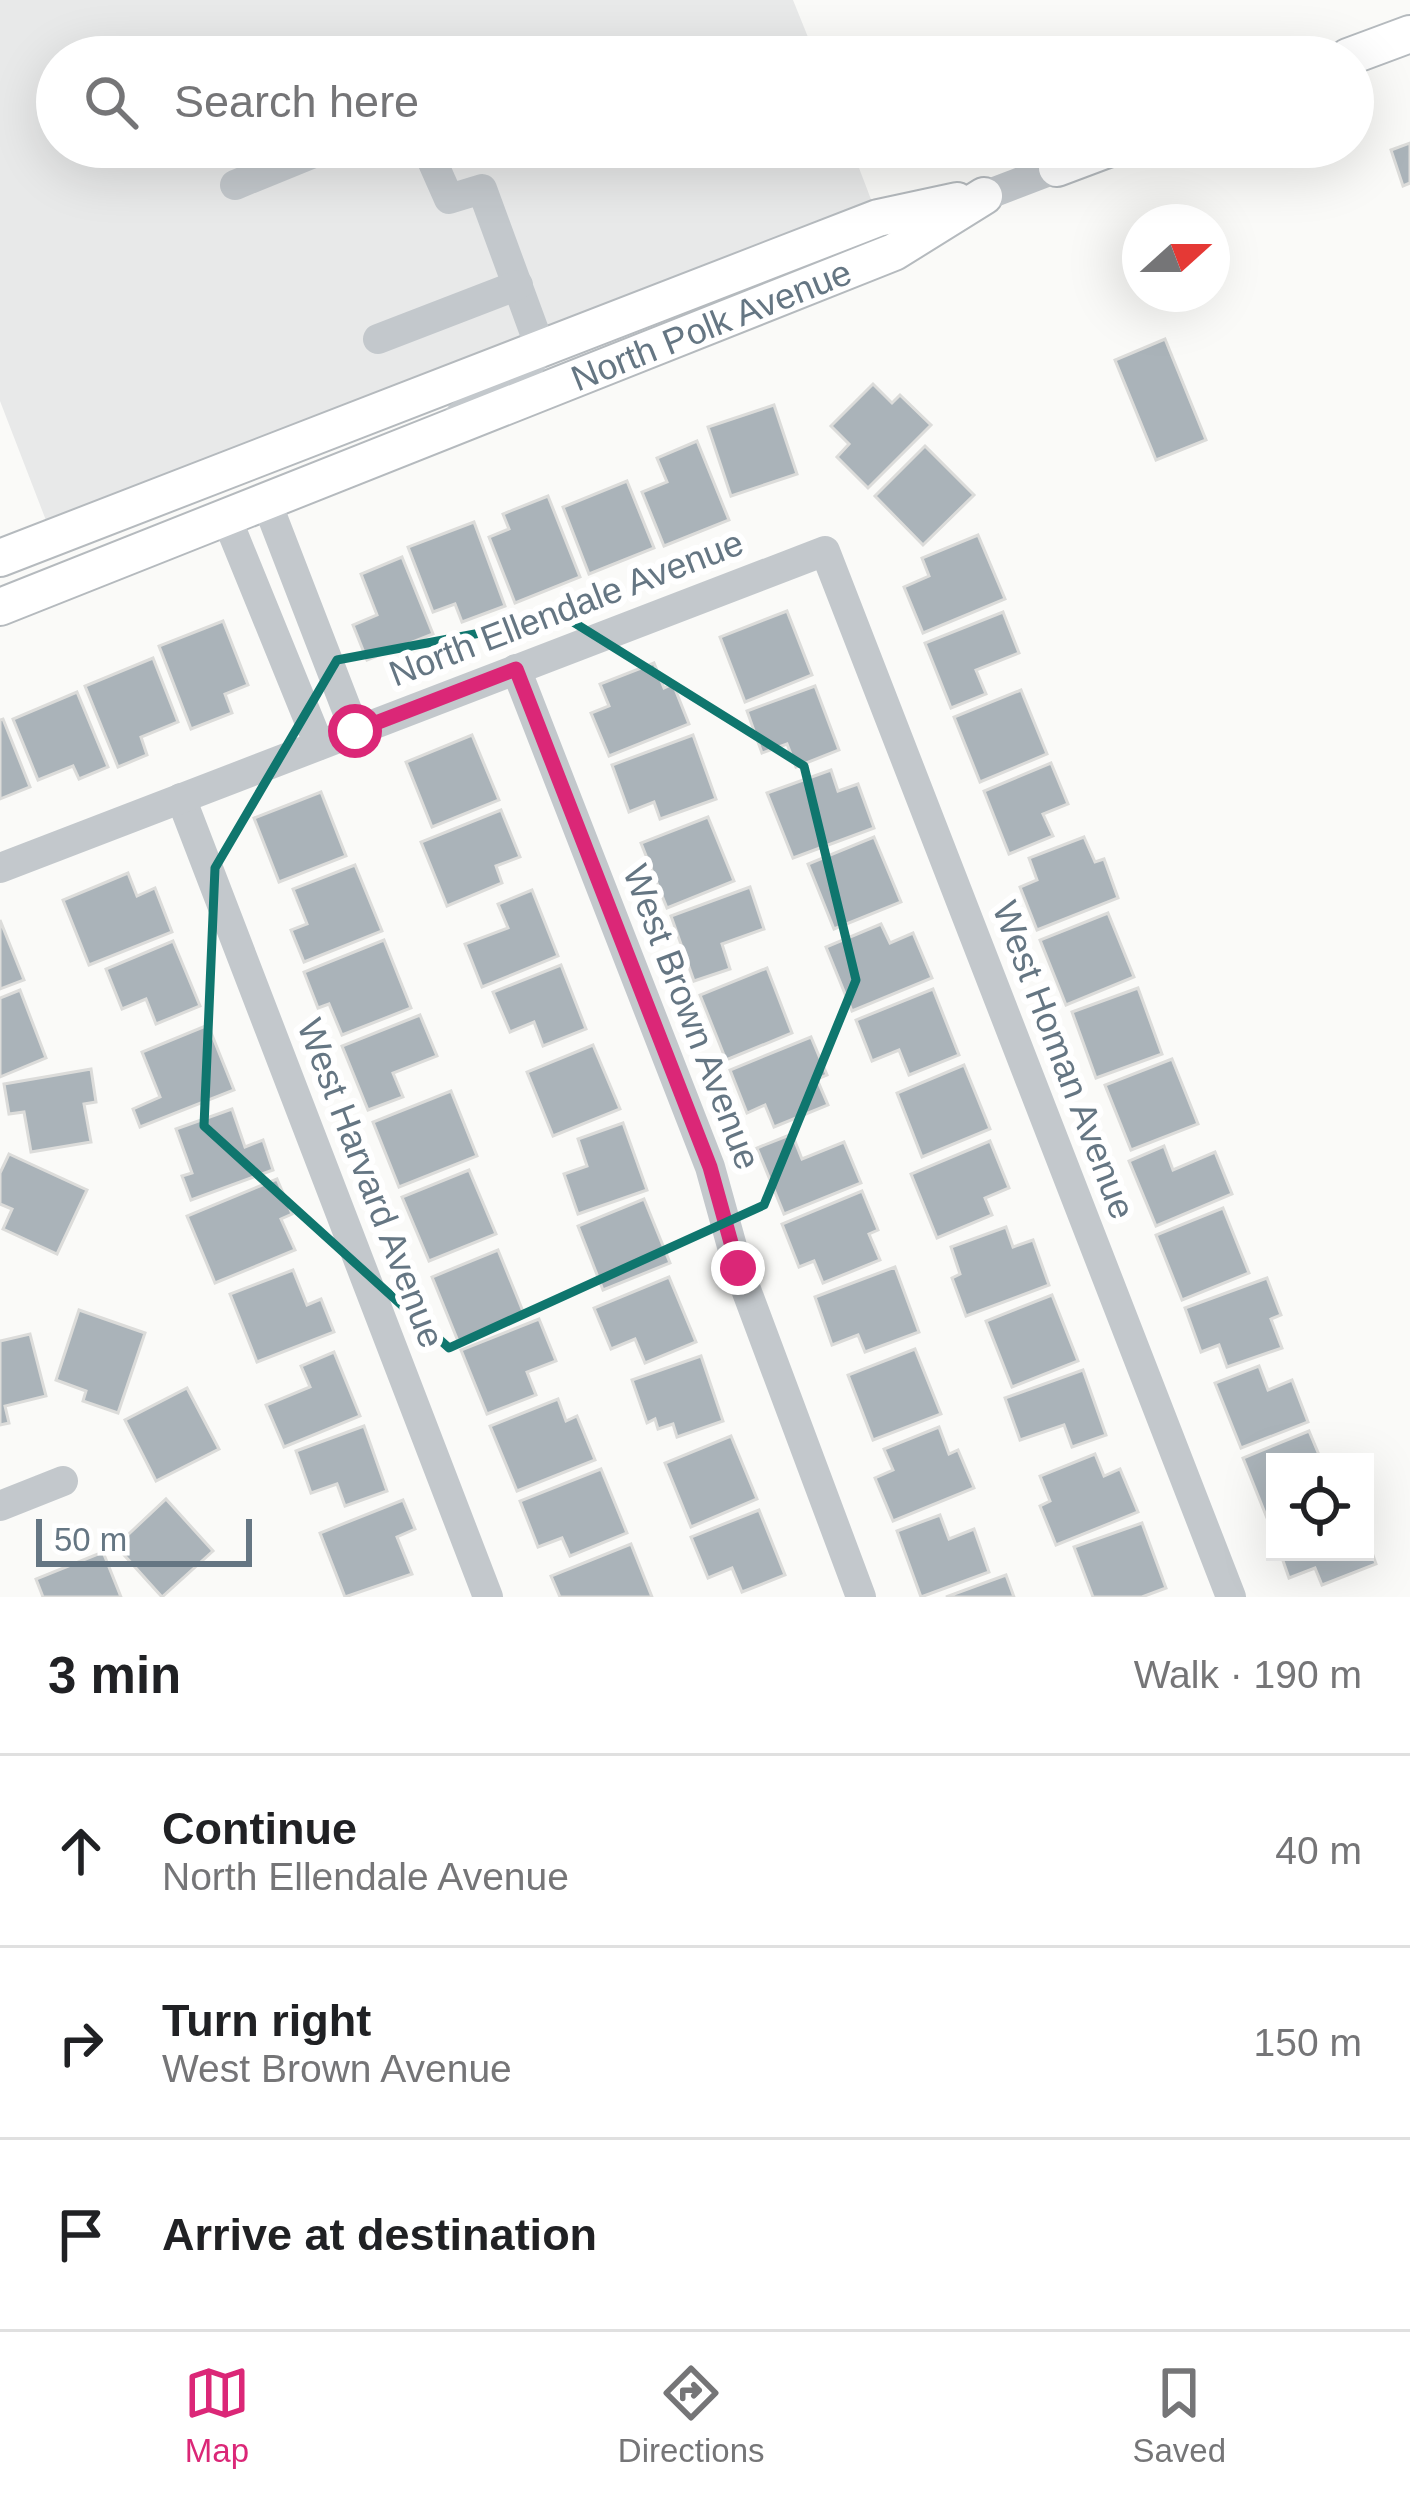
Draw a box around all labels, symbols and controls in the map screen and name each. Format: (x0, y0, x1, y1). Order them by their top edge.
search box (36, 36, 1374, 168)
icon: search (78, 69, 144, 135)
text: Search here (174, 76, 419, 127)
north arrow (1122, 204, 1230, 312)
street label: North Polk Avenue (565, 251, 857, 399)
street label: North Ellendale Avenue (383, 522, 749, 694)
route start (328, 704, 382, 758)
street label: West Brown Avenue (615, 859, 769, 1175)
street label: West Homan Avenue (984, 895, 1144, 1225)
street label: West Harvard Avenue (289, 1013, 453, 1353)
route end (711, 1241, 765, 1295)
map controls (1266, 1453, 1374, 1561)
button: locate (1266, 1453, 1374, 1561)
scale bar (36, 1513, 252, 1566)
text: 50 m (54, 1521, 127, 1558)
text: 3 min (48, 1647, 181, 1704)
text: Walk · 190 m (1134, 1653, 1362, 1696)
text: Continue (162, 1803, 357, 1854)
icon: ahead (48, 1818, 114, 1884)
text: 40 m (1275, 1829, 1362, 1872)
text: North Ellendale Avenue (162, 1855, 569, 1898)
text: Turn right (162, 1995, 371, 2046)
icon: right (48, 2010, 114, 2076)
text: 150 m (1254, 2021, 1362, 2064)
text: West Brown Avenue (162, 2047, 512, 2090)
icon: arrive (48, 2202, 114, 2268)
text: Arrive at destination (162, 2209, 597, 2260)
tab: Map (184, 2360, 250, 2470)
tab: Directions (618, 2360, 765, 2470)
tab: Saved (1132, 2360, 1226, 2470)

